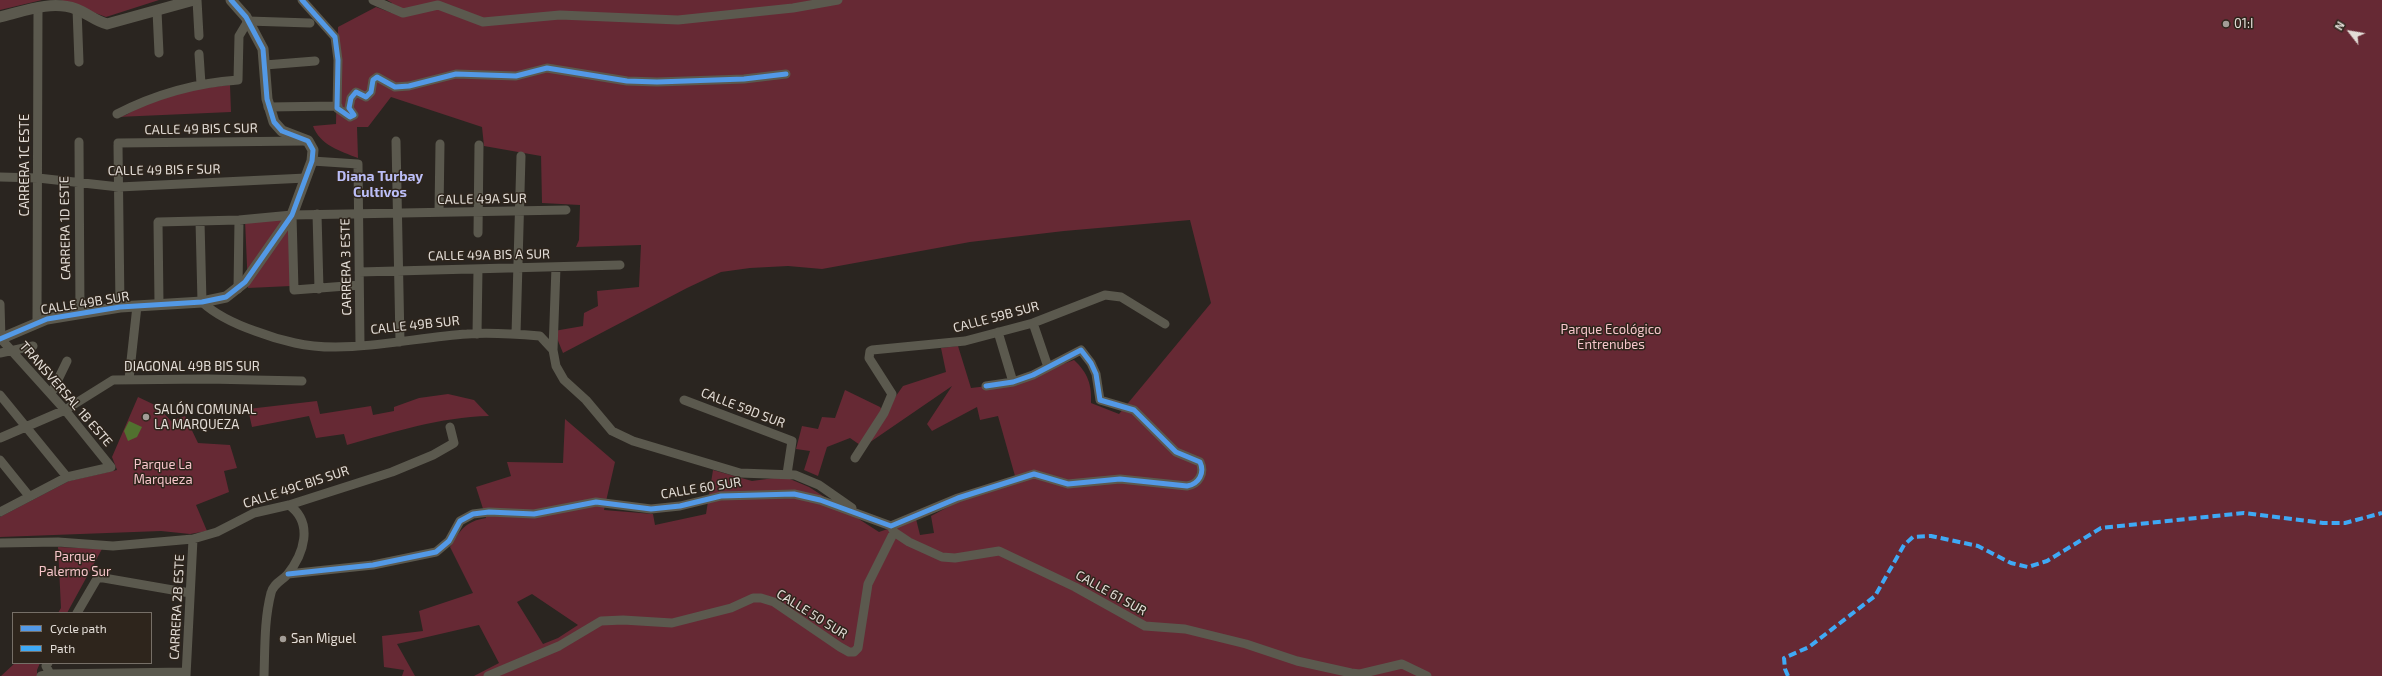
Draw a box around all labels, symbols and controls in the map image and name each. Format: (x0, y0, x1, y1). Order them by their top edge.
north arrow (2330, 12, 2370, 52)
place label: 01:I (2234, 16, 2253, 32)
marker: 01:I (2221, 19, 2231, 29)
text: N (2332, 19, 2347, 32)
street label: CARRERA 1C ESTE (17, 114, 33, 216)
street label: CALLE 49 BIS C SUR (144, 120, 258, 138)
street label: CALLE 49 BIS F SUR (107, 161, 221, 179)
district label: Diana Turbay Cultivos (337, 168, 423, 200)
street label: CARRERA 1D ESTE (56, 176, 74, 280)
street label: CALLE 49A SUR (437, 190, 527, 208)
street label: CARRERA 3 ESTE (337, 218, 355, 316)
street label: CALLE 49A BIS A SUR (428, 246, 550, 264)
street label: CALLE 49B SUR (40, 288, 130, 318)
street label: CALLE 59B SUR (951, 298, 1041, 336)
street label: CALLE 49B SUR (370, 313, 460, 337)
park label: Parque Ecológico Entrenubes (1561, 322, 1661, 353)
street label: TRANSVERSAL 1B ESTE (16, 338, 116, 450)
street label: DIAGONAL 49B BIS SUR (124, 359, 260, 375)
street label: CALLE 59D SUR (699, 385, 787, 431)
place label: SALÓN COMUNAL LA MARQUEZA (154, 402, 257, 433)
marker: SALÓN COMUNAL LA MARQUEZA (141, 412, 151, 422)
park label: Parque La Marqueza (133, 457, 193, 488)
street label: CALLE 49C BIS SUR (241, 463, 351, 511)
street label: CALLE 60 SUR (660, 474, 742, 502)
park label: Parque Palermo Sur (39, 549, 111, 580)
street label: CARRERA 2B ESTE (166, 554, 188, 660)
street label: CALLE 61 SUR (1073, 567, 1149, 619)
street label: CALLE 50 SUR (774, 586, 850, 642)
legend (12, 612, 152, 664)
text: Cycle path (50, 621, 107, 635)
place label: San Miguel (291, 631, 356, 647)
marker: San Miguel (278, 634, 288, 644)
text: Path (50, 641, 75, 655)

